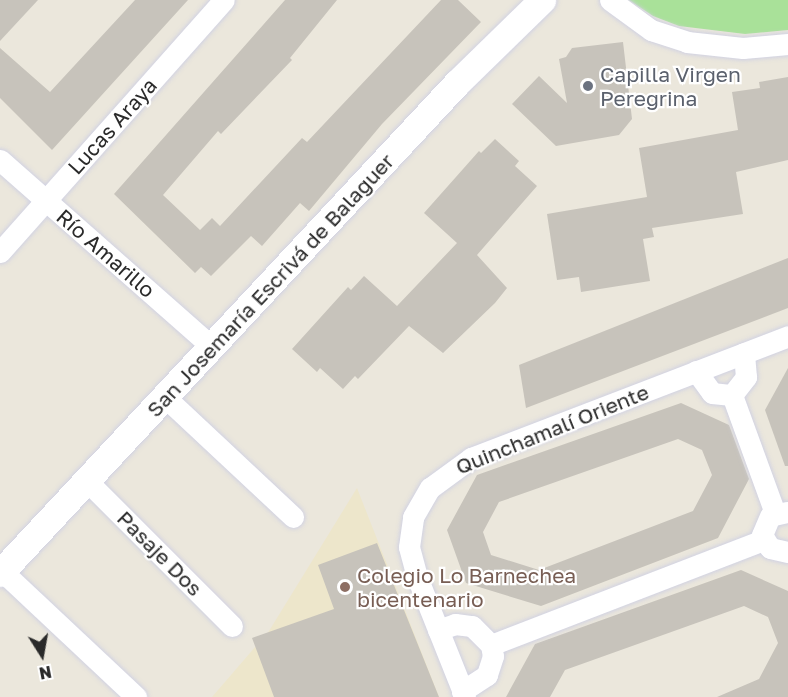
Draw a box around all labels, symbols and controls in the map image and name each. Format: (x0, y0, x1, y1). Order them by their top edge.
place label: Capilla Virgen Peregrina (600, 61, 741, 111)
street label: Lucas Araya (62, 73, 162, 179)
marker: Capilla Virgen Peregrina (581, 79, 595, 93)
street label: San Josemaría Escrivá de Balaguer (141, 148, 399, 422)
street label: Río Amarillo (52, 203, 160, 303)
street label: Quinchamalí Oriente (452, 379, 652, 479)
street label: Pasaje Dos (112, 505, 208, 601)
place label: Colegio Lo Barnechea bicentenario (357, 562, 576, 612)
marker: Colegio Lo Barnechea bicentenario (338, 580, 352, 594)
north arrow (12, 625, 72, 685)
text: N (38, 662, 53, 684)

